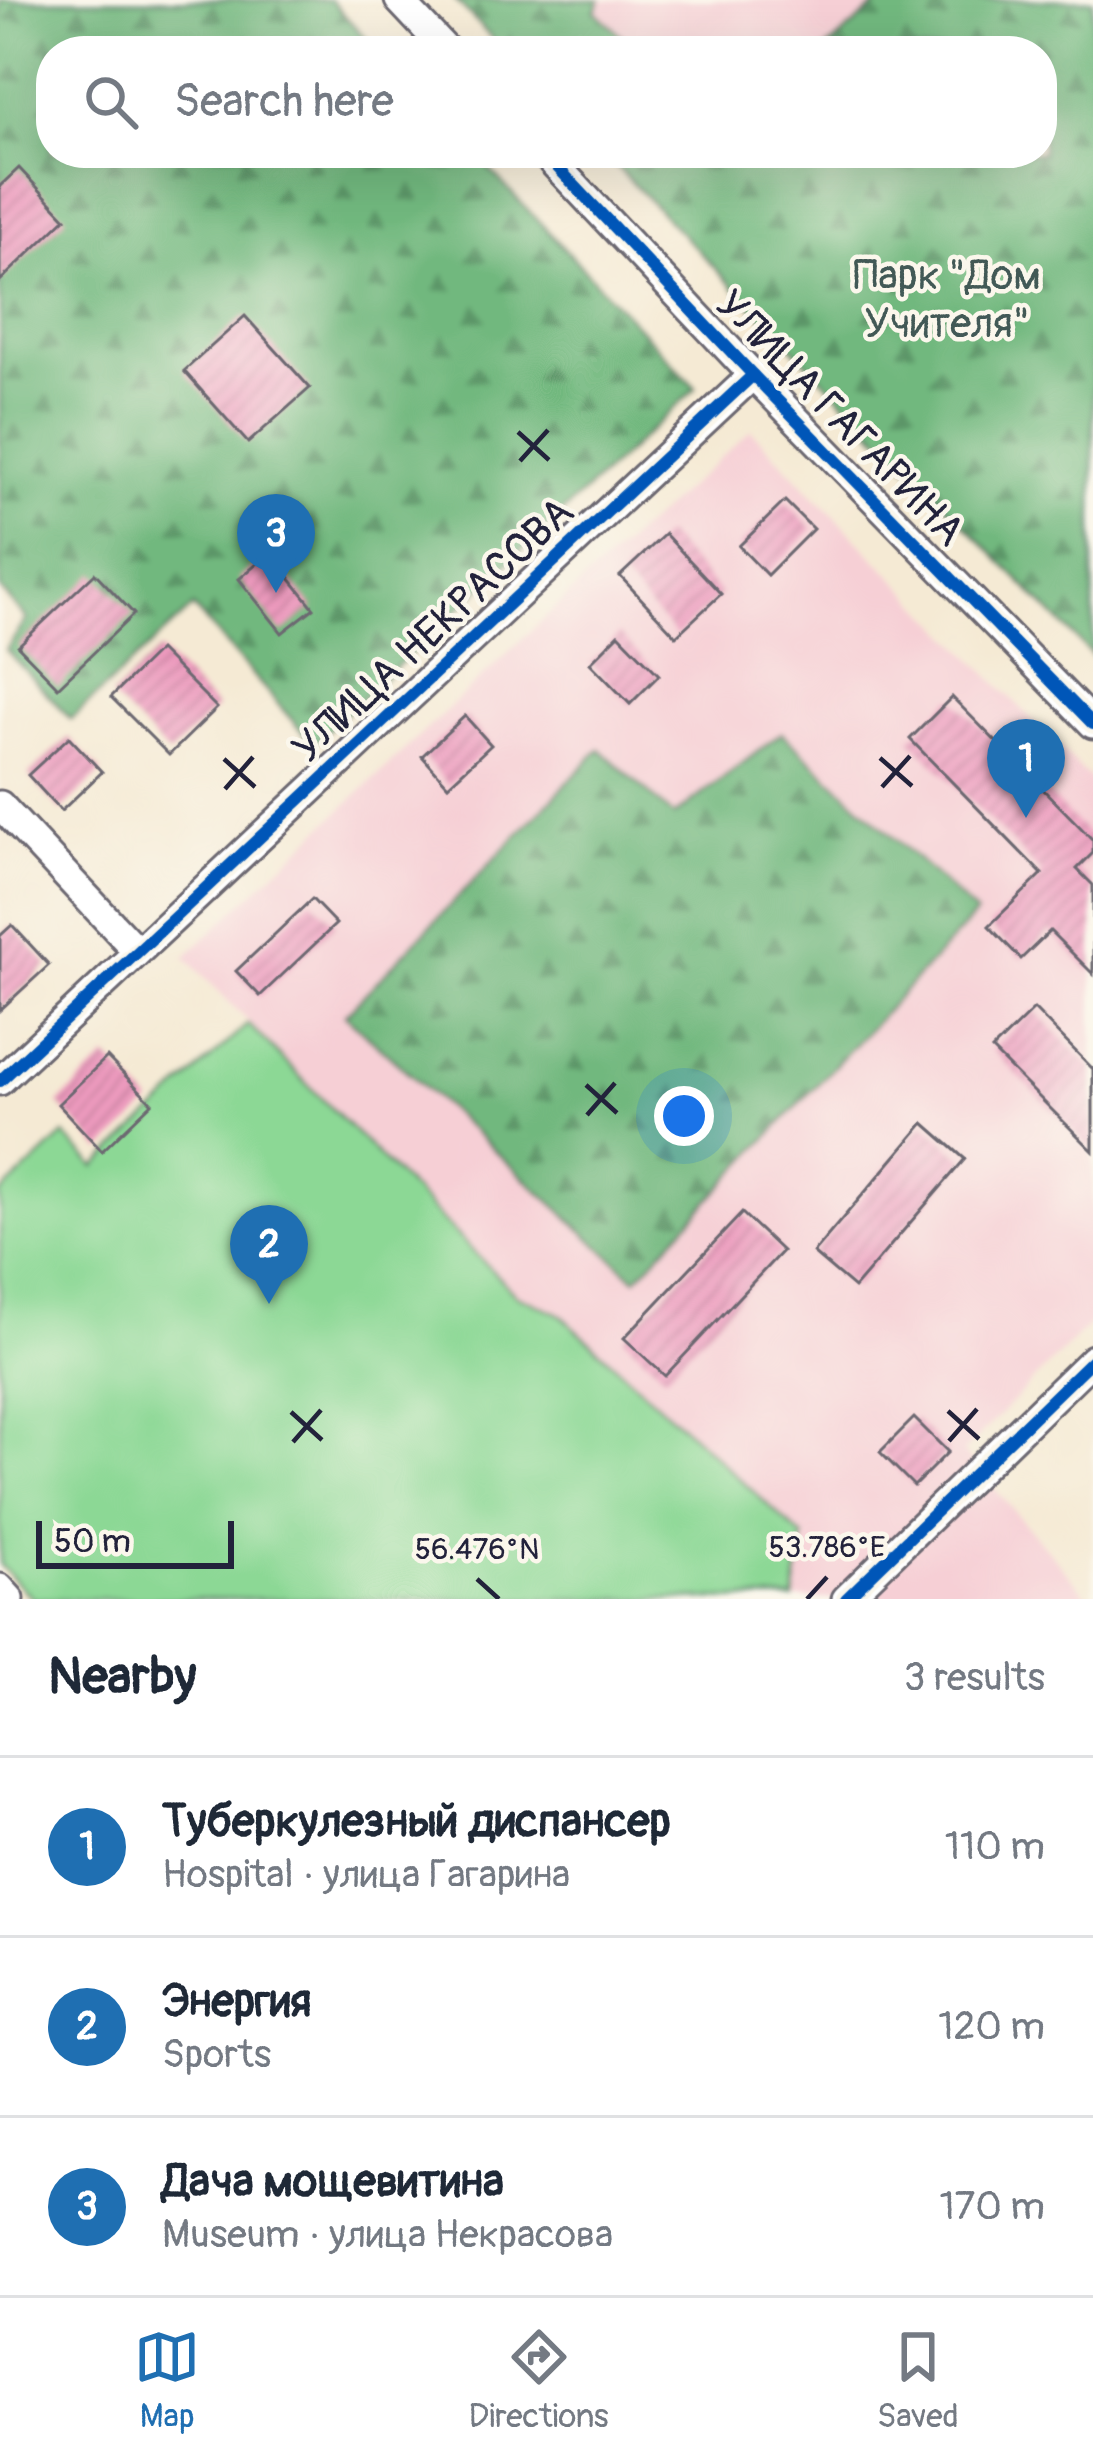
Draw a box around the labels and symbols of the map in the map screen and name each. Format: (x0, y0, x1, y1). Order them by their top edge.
park label: Парк "Дом Учителя" (853, 250, 1041, 350)
street label: УЛИЦА ГАГАРИНА (704, 279, 975, 557)
street label: УЛИЦА НЕКРАСОВА (282, 487, 585, 774)
pin: 3 (237, 494, 315, 593)
pin: 1 (987, 719, 1065, 818)
your location (654, 1086, 714, 1146)
pin: 2 (230, 1205, 308, 1304)
scale bar (36, 1515, 234, 1568)
text: 53.786°E (769, 1529, 885, 1566)
text: 56.476°N (415, 1531, 539, 1568)

